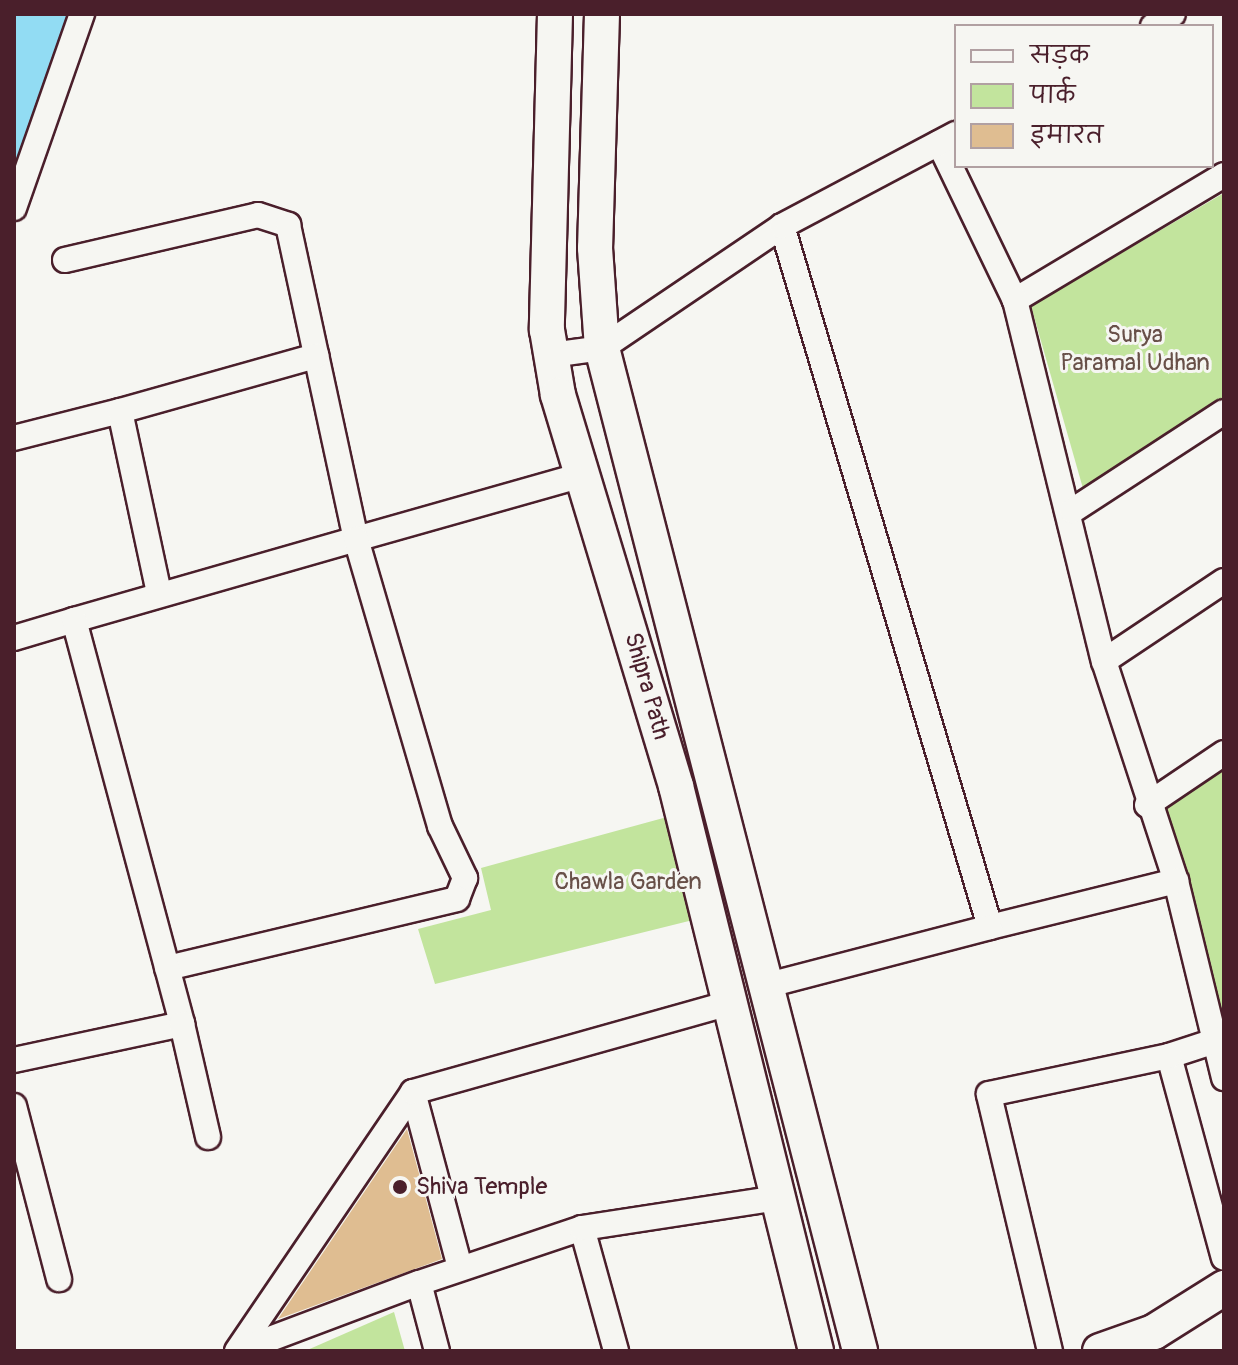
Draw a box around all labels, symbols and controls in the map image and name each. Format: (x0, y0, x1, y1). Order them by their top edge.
legend (954, 24, 1214, 168)
text: सड़क (1030, 41, 1089, 70)
text: पार्क (1030, 81, 1075, 110)
text: इमारत (1030, 121, 1103, 150)
park label: Surya Paramal Udhan (1060, 321, 1210, 377)
street label: Shipra Path (618, 629, 676, 743)
park label: Chawla Garden (554, 868, 702, 896)
place label: Shiva Temple (416, 1173, 547, 1201)
marker: Shiva Temple (391, 1178, 409, 1196)

